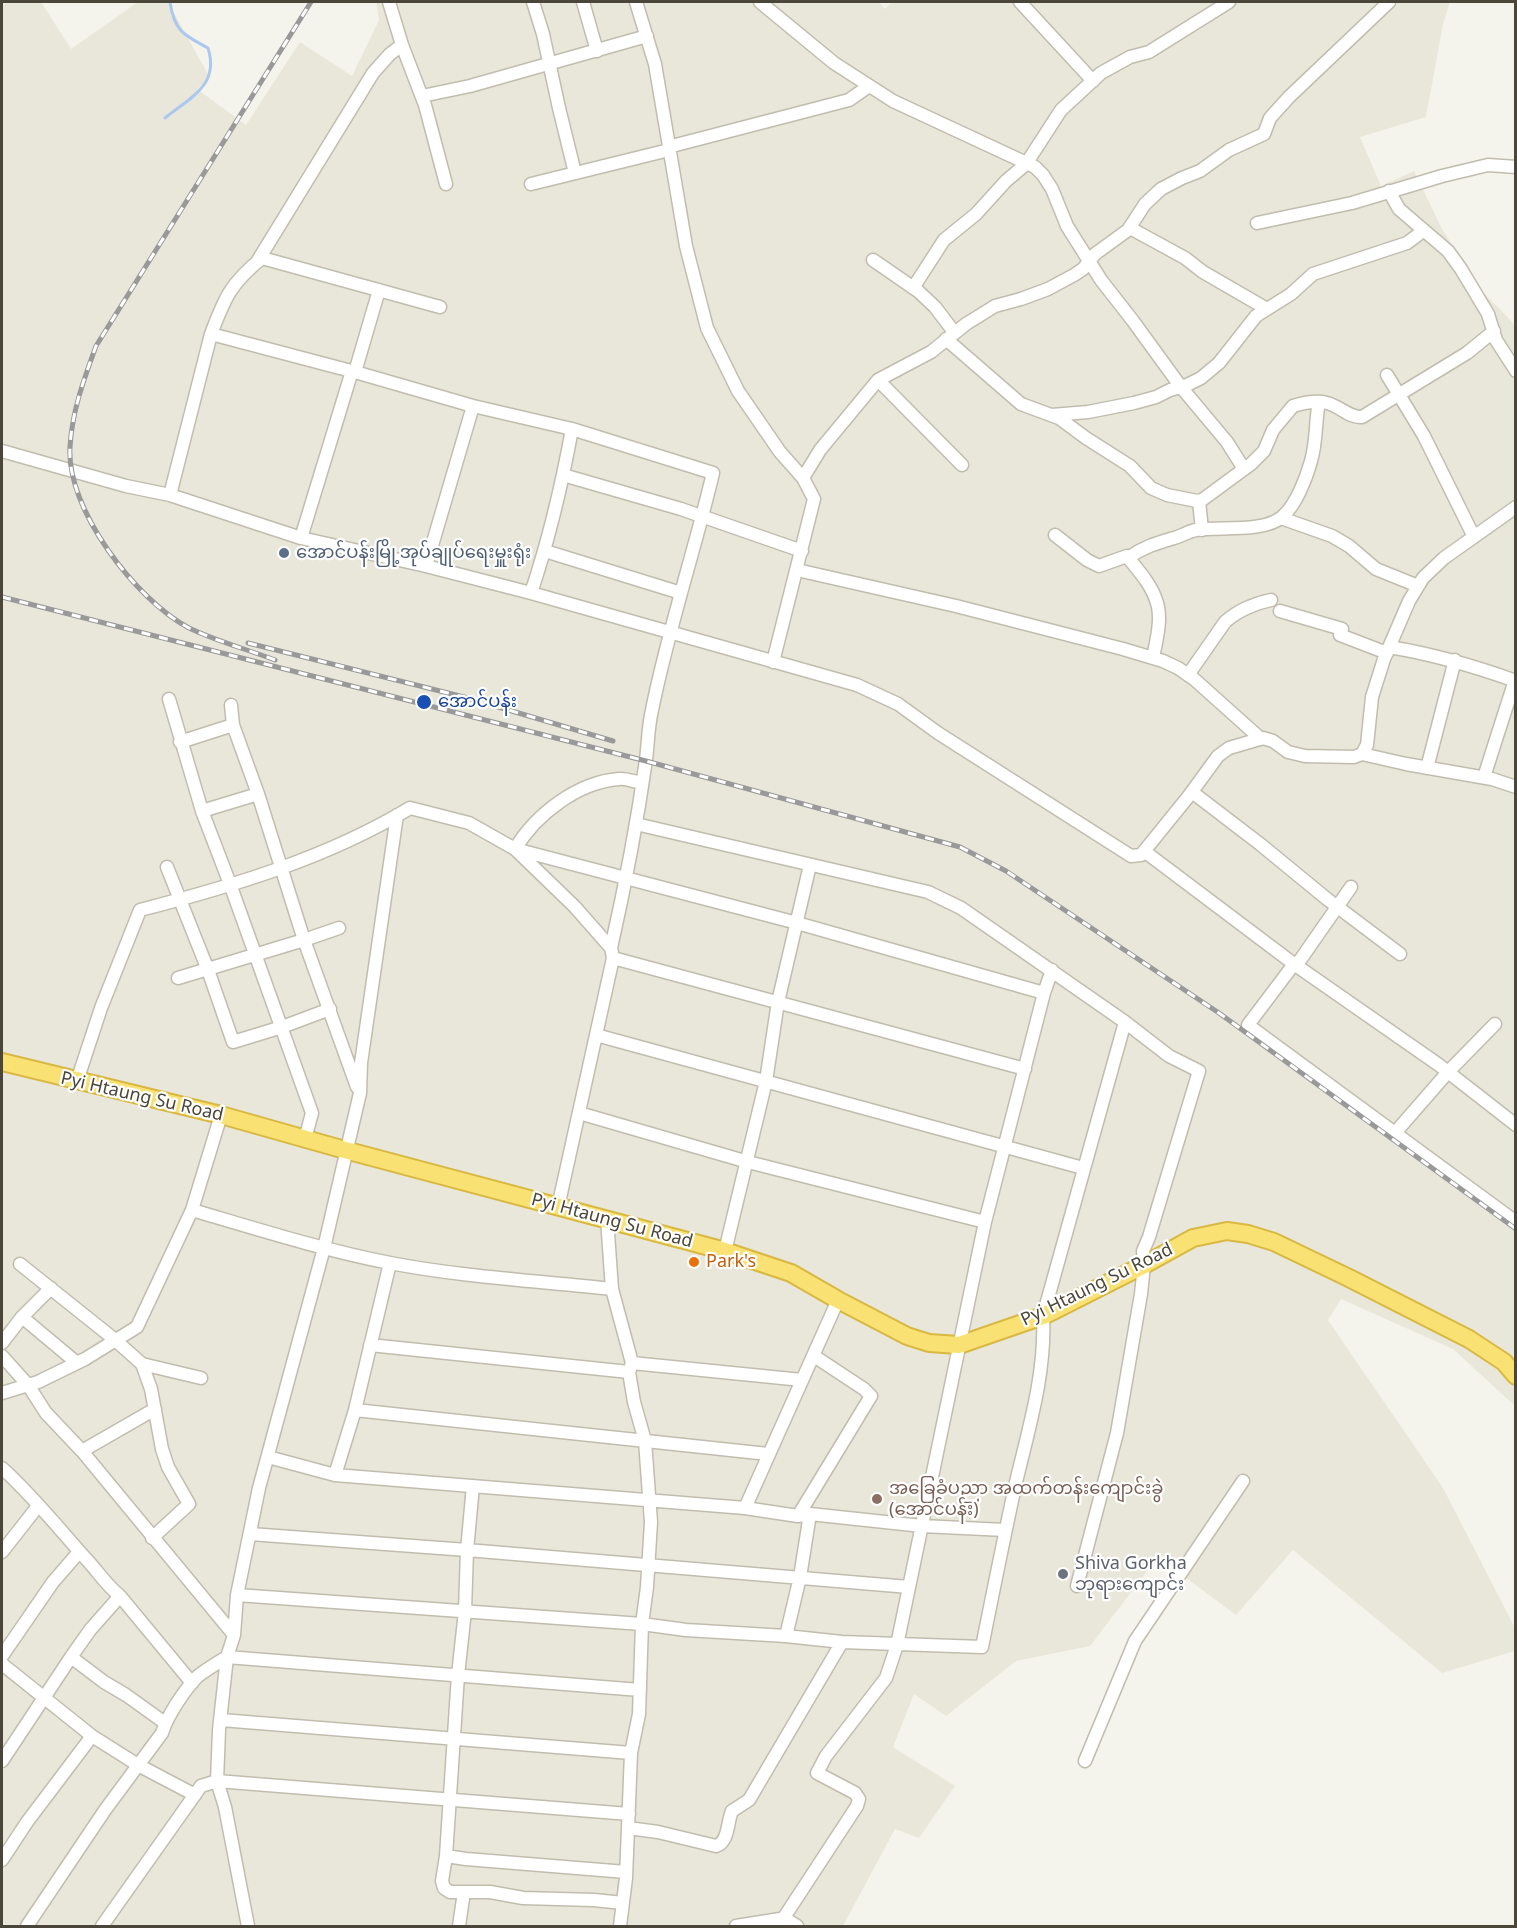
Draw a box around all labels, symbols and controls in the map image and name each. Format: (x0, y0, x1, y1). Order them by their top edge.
place label: အောင်ပန်းမြို့အုပ်ချုပ်ရေးမှူးရုံး (296, 542, 531, 564)
marker: အောင်ပန်းမြို့အုပ်ချုပ်ရေးမှူးရုံး (277, 546, 291, 560)
place label: အောင်ပန်း (438, 691, 517, 713)
marker: အောင်ပန်း (415, 693, 433, 711)
street label: Pyi Htaung Su Road (59, 1068, 225, 1126)
street label: Pyi Htaung Su Road (529, 1189, 695, 1253)
street label: Pyi Htaung Su Road (1018, 1239, 1176, 1331)
place label: Park's (706, 1251, 756, 1273)
marker: Park's (687, 1255, 701, 1269)
place label: အခြေခံပညာ အထက်တန်းကျောင်းခွဲ (အောင်ပန်း) (889, 1478, 1163, 1520)
marker: အခြေခံပညာ အထက်တန်းကျောင်းခွဲ (အောင်ပန်း) (870, 1492, 884, 1506)
place label: Shiva Gorkha ဘုရားကျောင်း (1075, 1553, 1187, 1596)
marker: Shiva Gorkha ဘုရားကျောင်း (1056, 1567, 1070, 1581)

